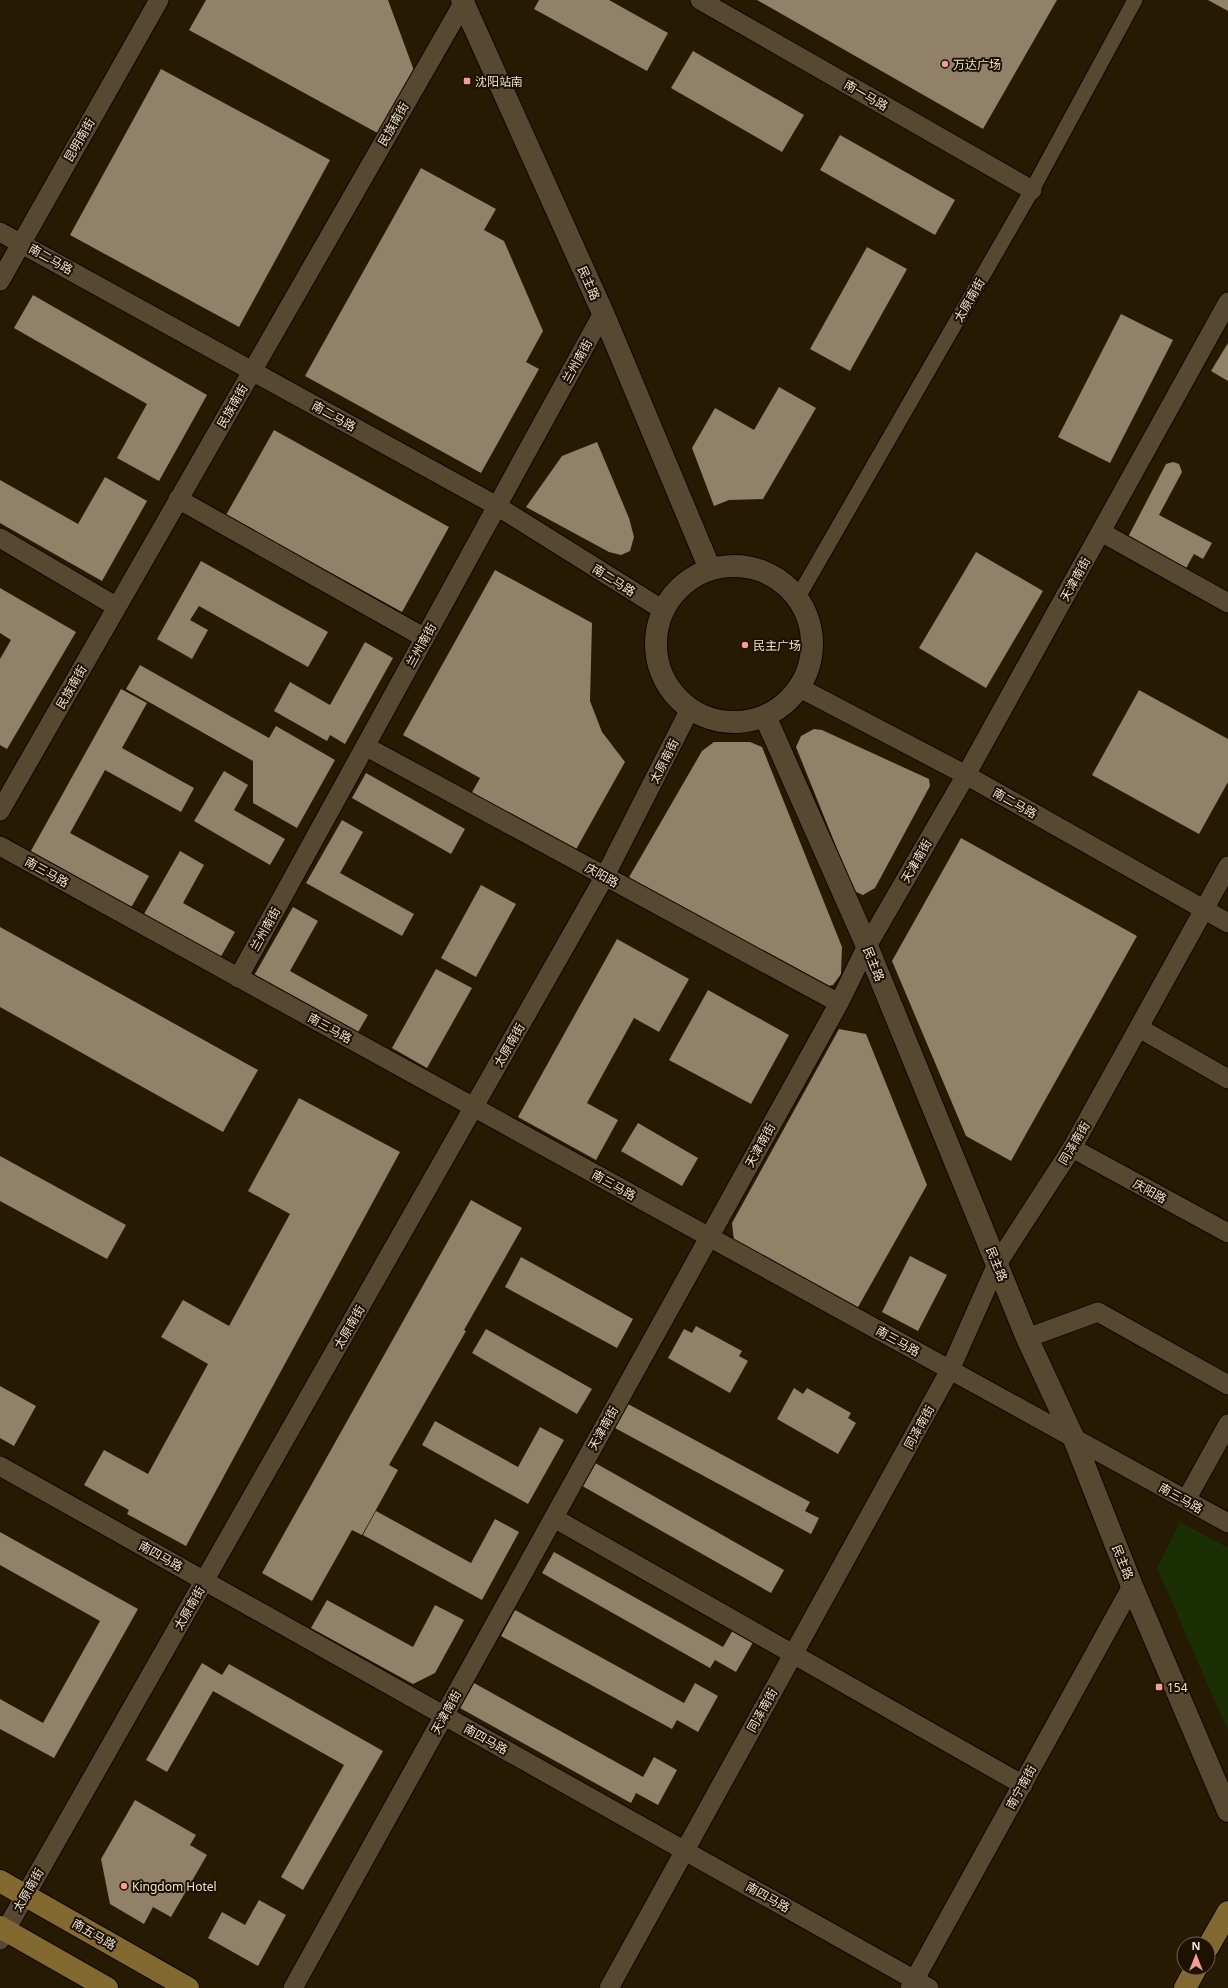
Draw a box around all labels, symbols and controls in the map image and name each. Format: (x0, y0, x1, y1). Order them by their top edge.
place label: 万达广场 (953, 56, 1001, 73)
marker: 万达广场 (940, 59, 950, 69)
place label: 沈阳站南 (475, 73, 523, 90)
marker: 沈阳站南 (462, 76, 472, 86)
street label: 南一马路 (841, 76, 891, 114)
street label: 民族南街 (374, 99, 412, 149)
street label: 昆明南街 (60, 115, 98, 165)
street label: 南二马路 (26, 240, 76, 278)
street label: 民主路 (574, 263, 604, 303)
street label: 太原南街 (950, 275, 988, 325)
street label: 兰州南街 (558, 336, 596, 386)
street label: 民族南街 (213, 381, 251, 431)
street label: 南二马路 (309, 397, 359, 435)
street label: 天津南街 (1056, 554, 1094, 604)
street label: 南二马路 (589, 560, 639, 600)
street label: 兰州南街 (402, 620, 440, 670)
place label: 民主广场 (753, 637, 801, 654)
marker: 民主广场 (740, 640, 750, 650)
street label: 民族南街 (52, 662, 90, 712)
street label: 太原南街 (646, 736, 682, 786)
street label: 南二马路 (990, 784, 1040, 822)
street label: 天津南街 (897, 836, 935, 886)
street label: 南三马路 (22, 853, 72, 891)
street label: 庆阳路 (582, 859, 622, 891)
street label: 兰州南街 (246, 904, 284, 954)
street label: 民主路 (859, 944, 889, 984)
street label: 南三马路 (305, 1009, 355, 1047)
street label: 太原南街 (490, 1020, 528, 1070)
street label: 同泽南街 (1054, 1118, 1094, 1168)
street label: 天津南街 (741, 1120, 779, 1170)
street label: 南三马路 (589, 1166, 639, 1204)
street label: 庆阳路 (1130, 1175, 1170, 1207)
street label: 民主路 (982, 1244, 1012, 1284)
street label: 太原南街 (330, 1302, 368, 1352)
street label: 南三马路 (873, 1322, 923, 1360)
street label: 同泽南街 (900, 1402, 938, 1452)
street label: 天津南街 (584, 1403, 622, 1453)
street label: 南三马路 (1156, 1479, 1206, 1517)
street label: 南四马路 (136, 1537, 186, 1575)
street label: 民主路 (1108, 1542, 1138, 1582)
street label: 太原南街 (170, 1583, 208, 1633)
place label: 154 (1167, 1679, 1188, 1696)
marker: 154 (1154, 1682, 1164, 1692)
street label: 同泽南街 (743, 1685, 781, 1735)
street label: 天津南街 (427, 1687, 465, 1737)
street label: 南四马路 (461, 1720, 511, 1758)
street label: 南宁南街 (1002, 1762, 1040, 1812)
street label: 太原南街 (9, 1865, 47, 1915)
place label: Kingdom Hotel (132, 1878, 217, 1895)
street label: 南四马路 (743, 1878, 793, 1916)
marker: Kingdom Hotel (119, 1881, 129, 1891)
street label: 南五马路 (69, 1915, 119, 1953)
north arrow (1176, 1936, 1216, 1976)
text: N (1192, 1938, 1200, 1953)

